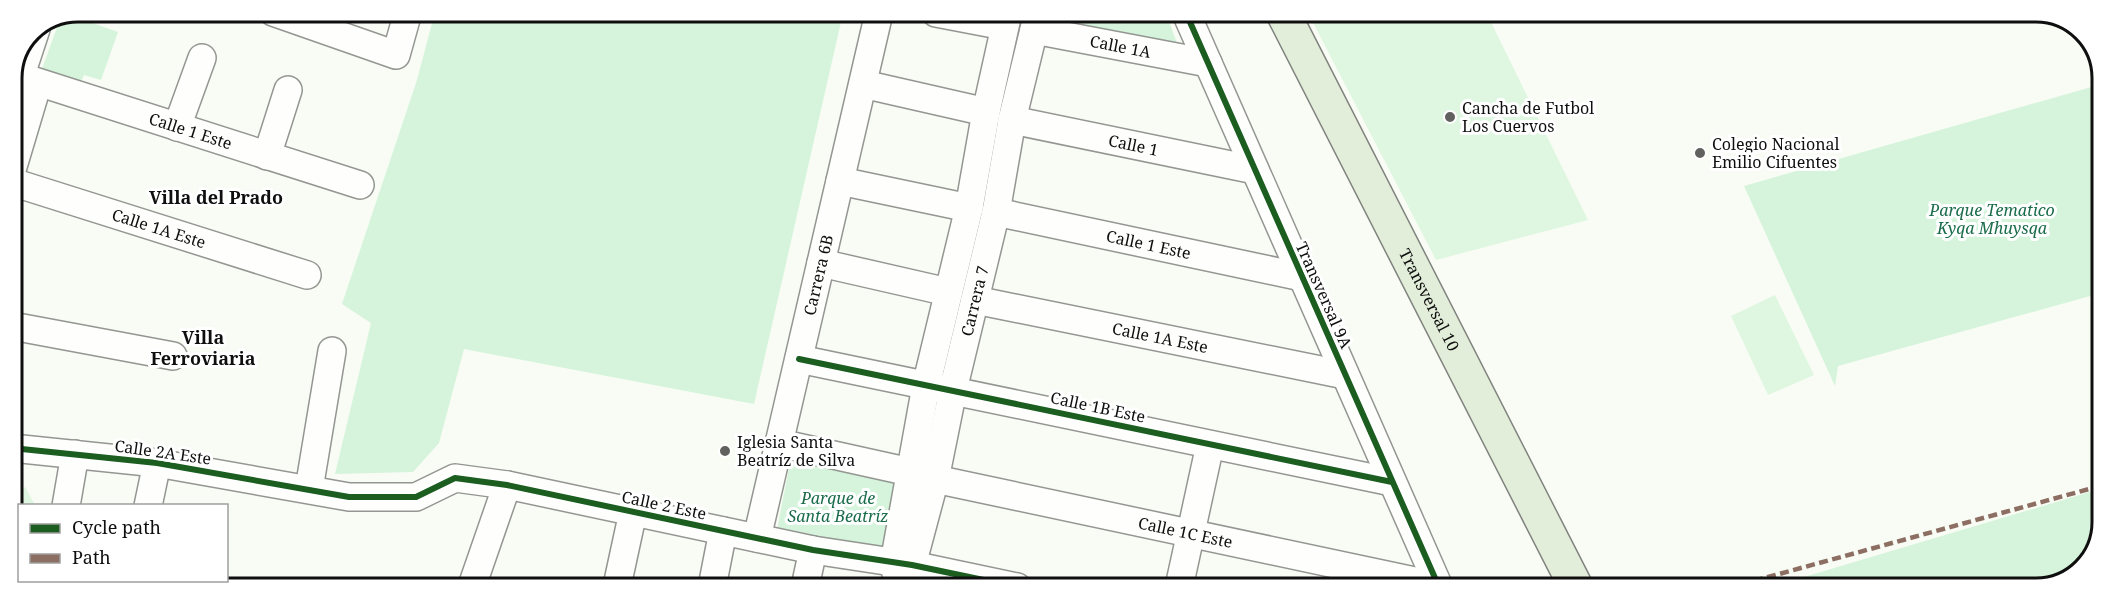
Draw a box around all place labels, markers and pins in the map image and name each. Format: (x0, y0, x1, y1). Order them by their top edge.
place label: Cancha de Futbol Los Cuervos (1462, 97, 1594, 137)
marker: Cancha de Futbol Los Cuervos (1443, 110, 1457, 124)
place label: Colegio Nacional Emilio Cifuentes (1712, 133, 1839, 173)
marker: Colegio Nacional Emilio Cifuentes (1693, 146, 1707, 160)
place label: Iglesia Santa Beatríz de Silva (737, 431, 855, 471)
marker: Iglesia Santa Beatríz de Silva (718, 444, 732, 458)

